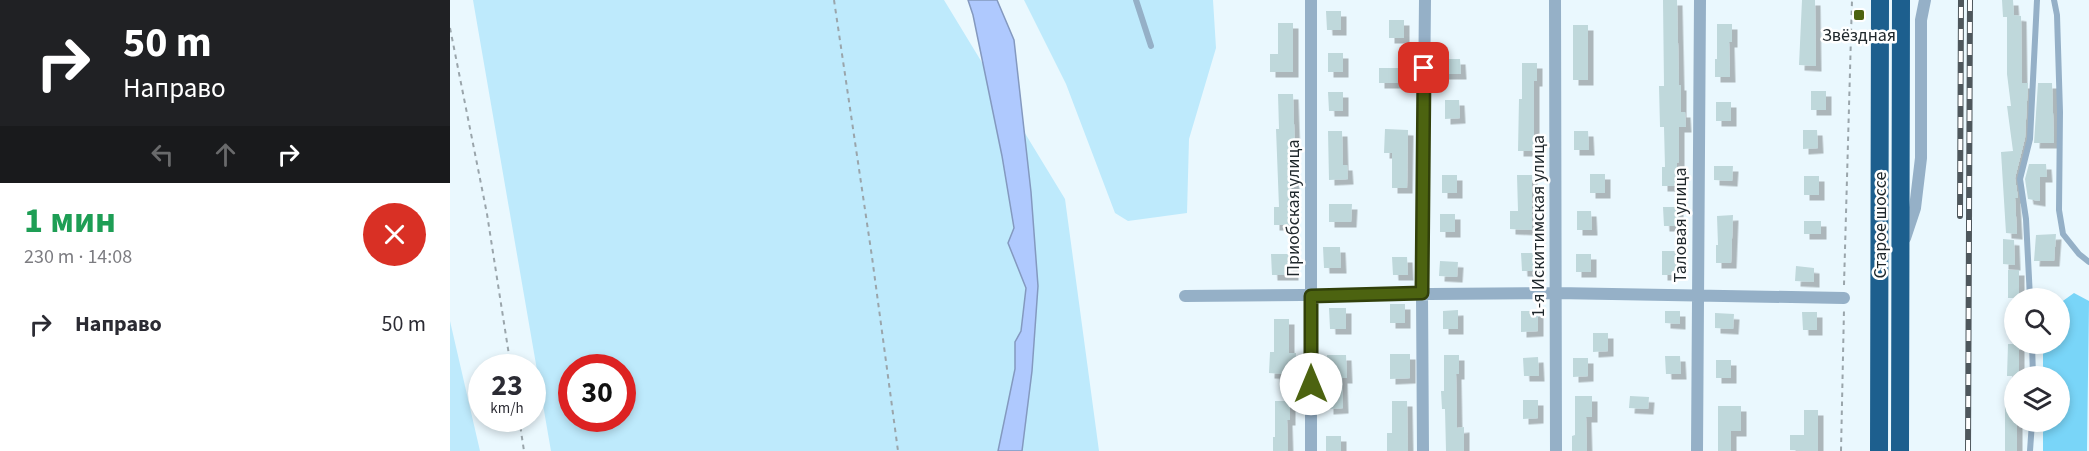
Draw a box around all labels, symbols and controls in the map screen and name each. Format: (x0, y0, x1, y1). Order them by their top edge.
marker: Звёздная (1852, 8, 1866, 22)
text: 50 m (123, 13, 212, 73)
place label: Звёздная (1822, 23, 1896, 48)
icon: right (24, 24, 102, 102)
pin (1398, 42, 1449, 93)
icon: arrive (1407, 51, 1440, 84)
text: Направо (123, 69, 226, 108)
street label: 1-я Искитимская улица (1526, 135, 1551, 317)
icon: left (146, 138, 179, 171)
icon: ahead (209, 138, 242, 171)
icon: right (272, 138, 305, 171)
street label: Приобская улица (1281, 139, 1306, 277)
street label: Таловая улица (1668, 168, 1693, 283)
street label: Старое шоссе (1868, 172, 1893, 278)
text: 1 мин (24, 195, 116, 246)
button: close (363, 203, 426, 266)
text: 230 m · 14:08 (24, 243, 132, 271)
map controls (2004, 288, 2070, 432)
button: search (2004, 288, 2070, 354)
icon: right (24, 308, 57, 341)
text: Направо (75, 308, 162, 340)
text: 50 m (381, 308, 426, 340)
position arrow (1279, 352, 1343, 416)
speed limit sign: 30 (558, 354, 636, 432)
text: 23 (491, 364, 523, 407)
button: layers (2004, 366, 2070, 432)
text: km/h (490, 398, 524, 419)

